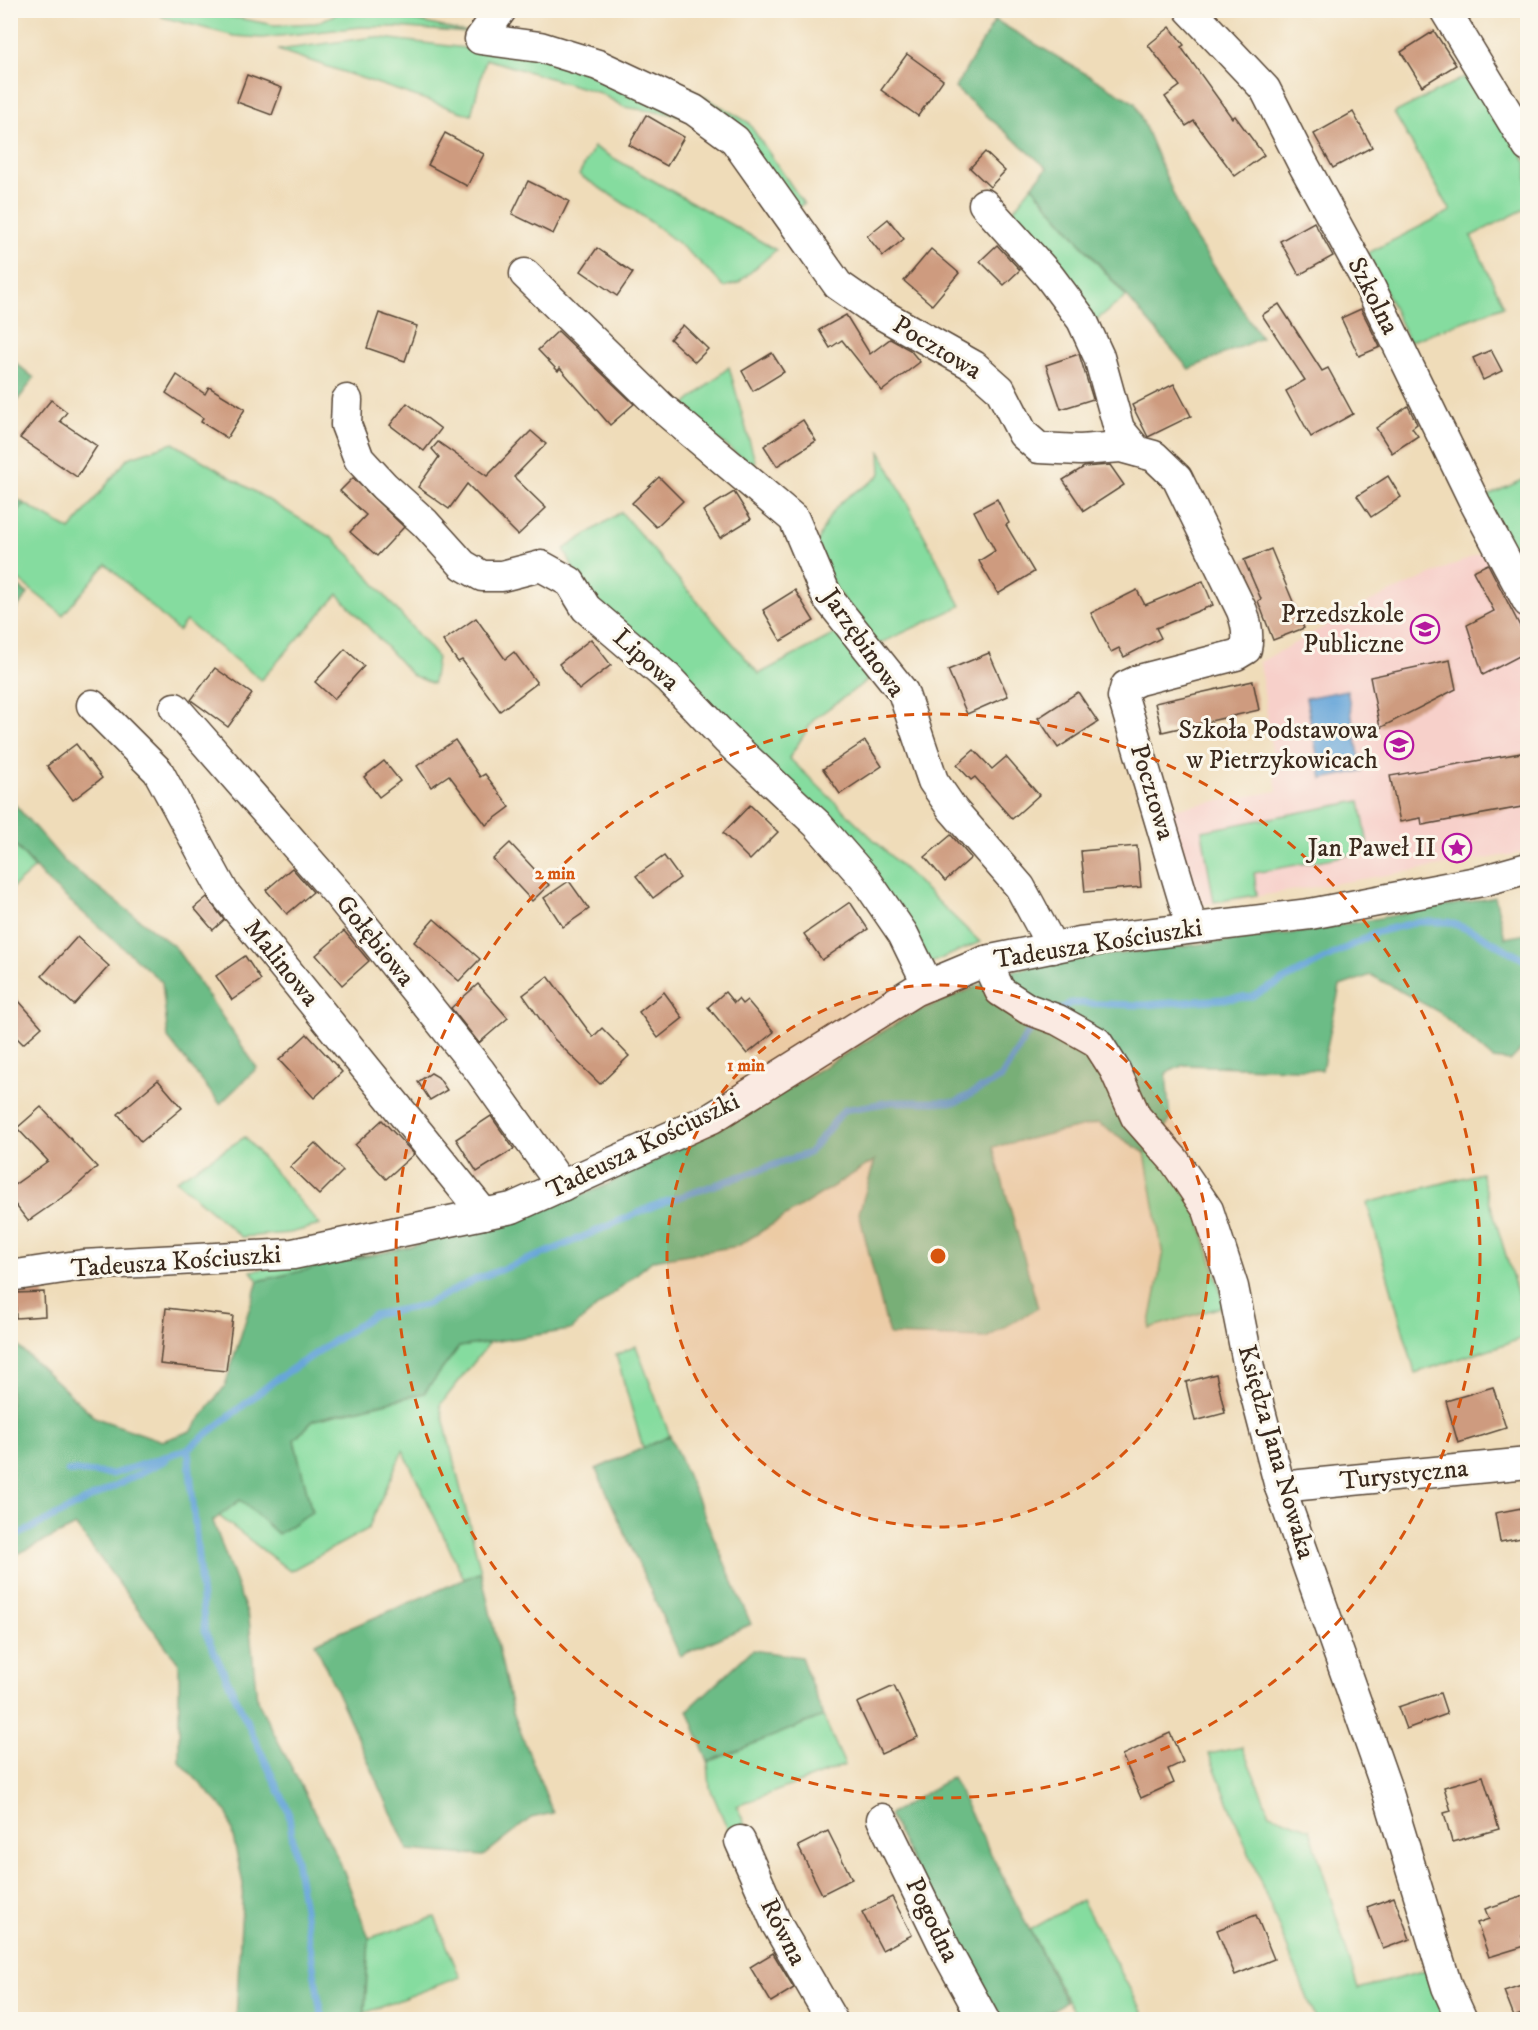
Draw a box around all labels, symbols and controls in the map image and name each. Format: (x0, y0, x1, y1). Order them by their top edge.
street label: Szkolna (1340, 252, 1406, 340)
street label: Pocztowa (886, 309, 988, 387)
street label: Jarzębinowa (812, 581, 912, 704)
place label: Przedszkole Publiczne (1281, 598, 1404, 661)
school or university icon: Przedszkole Publiczne (1409, 613, 1441, 645)
street label: Lipowa (606, 621, 686, 699)
place label: Szkoła Podstawowa w Pietrzykowicach (1179, 714, 1378, 777)
school or university icon: Szkoła Podstawowa w Pietrzykowicach (1383, 729, 1415, 761)
street label: Pocztowa (1122, 740, 1182, 844)
place label: Jan Paweł II (1306, 832, 1436, 865)
place icon: Jan Paweł II (1441, 832, 1473, 864)
text: 2 min (535, 863, 576, 885)
street label: Gołębiowa (328, 889, 422, 993)
street label: Tadeusza Kościuszki (991, 911, 1205, 977)
street label: Malinowa (236, 913, 326, 1013)
text: 1 min (727, 1055, 766, 1077)
street label: Tadeusza Kościuszki (541, 1085, 745, 1207)
street label: Tadeusza Kościuszki (70, 1238, 282, 1286)
centre of rings (928, 1246, 948, 1266)
street label: Księdza Jana Nowaka (1230, 1341, 1322, 1563)
street label: Turystyczna (1338, 1452, 1470, 1498)
street label: Pogodna (897, 1872, 967, 1968)
street label: Równa (752, 1893, 814, 1971)

